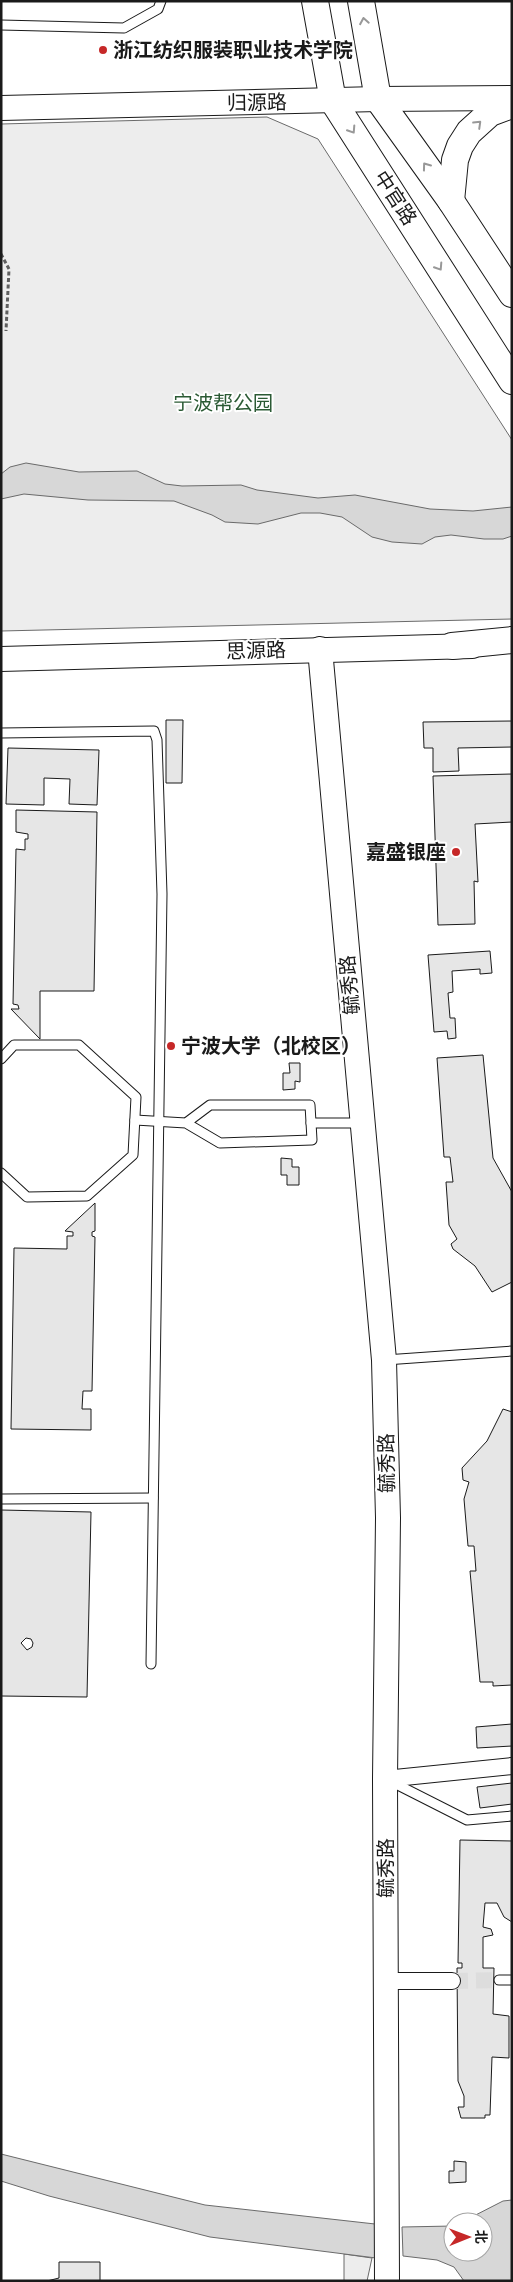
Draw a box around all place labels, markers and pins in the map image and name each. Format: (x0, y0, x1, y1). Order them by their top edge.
place label: 浙江纺织服装职业技术学院 (113, 36, 353, 65)
marker: 浙江纺织服装职业技术学院 (97, 44, 109, 56)
place label: 嘉盛银座 (366, 838, 446, 867)
marker: 嘉盛银座 (450, 846, 462, 858)
place label: 宁波大学（北校区） (181, 1032, 361, 1061)
marker: 宁波大学（北校区） (165, 1040, 177, 1052)

